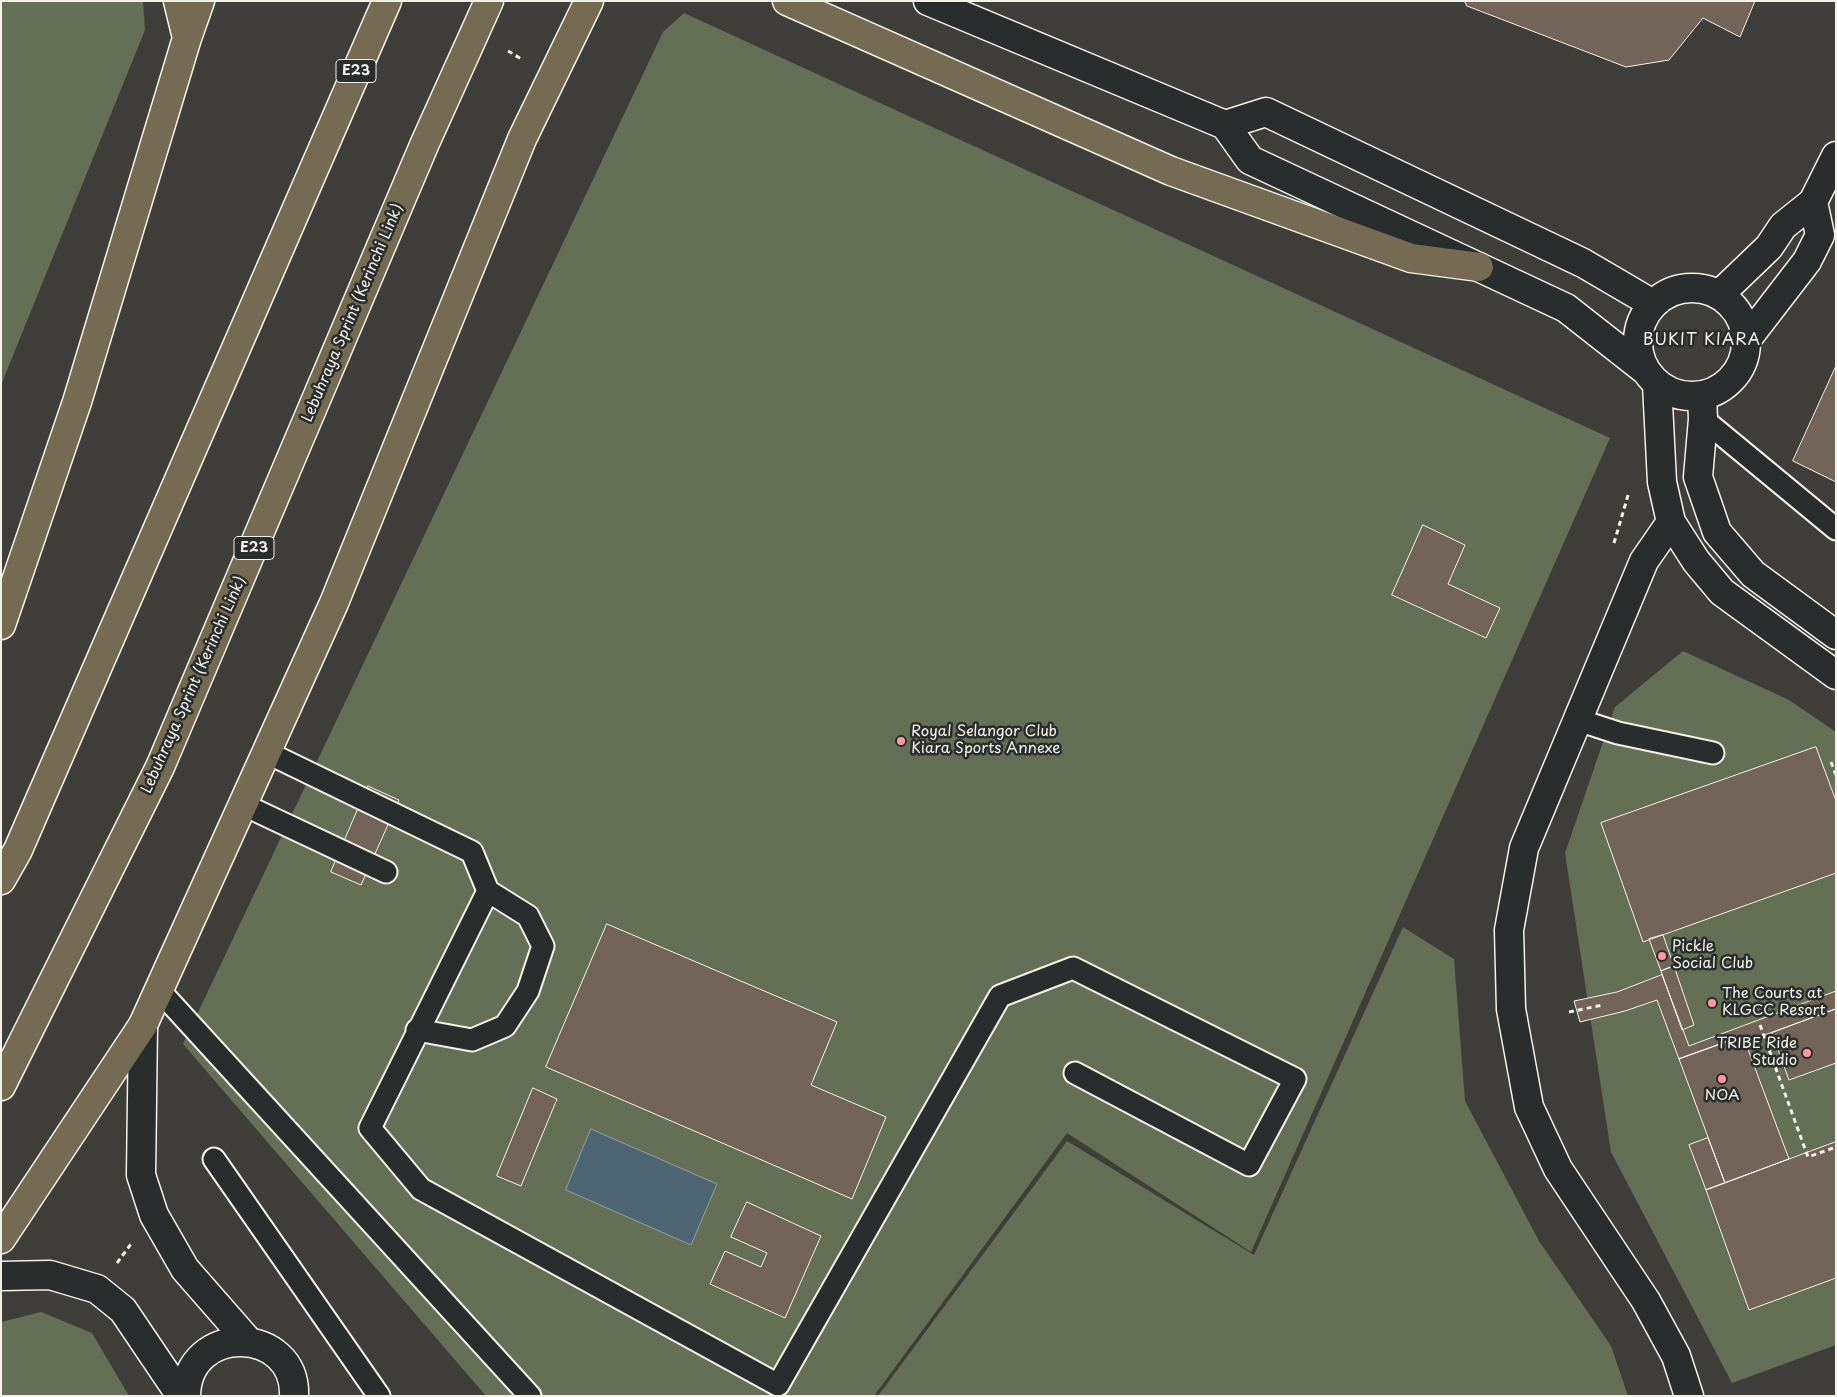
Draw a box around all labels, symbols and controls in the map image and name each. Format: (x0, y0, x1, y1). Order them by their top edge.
road number: E23 (336, 59, 376, 82)
street label: Lebuhraya Sprint (Kerinchi Link) (299, 201, 407, 425)
district label: BUKIT KIARA (1642, 331, 1762, 351)
road number: E23 (234, 536, 274, 560)
street label: Lebuhraya Sprint (Kerinchi Link) (138, 574, 250, 796)
place label: Royal Selangor Club Kiara Sports Annexe (911, 723, 1061, 758)
marker: Royal Selangor Club Kiara Sports Annexe (895, 735, 907, 747)
place label: Pickle Social Club (1672, 938, 1753, 973)
marker: Pickle Social Club (1656, 950, 1668, 962)
place label: The Courts at KLGCC Resort (1722, 985, 1826, 1020)
marker: The Courts at KLGCC Resort (1706, 997, 1718, 1009)
place label: TRIBE Ride Studio (1717, 1035, 1797, 1070)
marker: TRIBE Ride Studio (1801, 1047, 1813, 1059)
marker: NOA (1716, 1073, 1728, 1085)
place label: NOA (1705, 1087, 1739, 1105)

